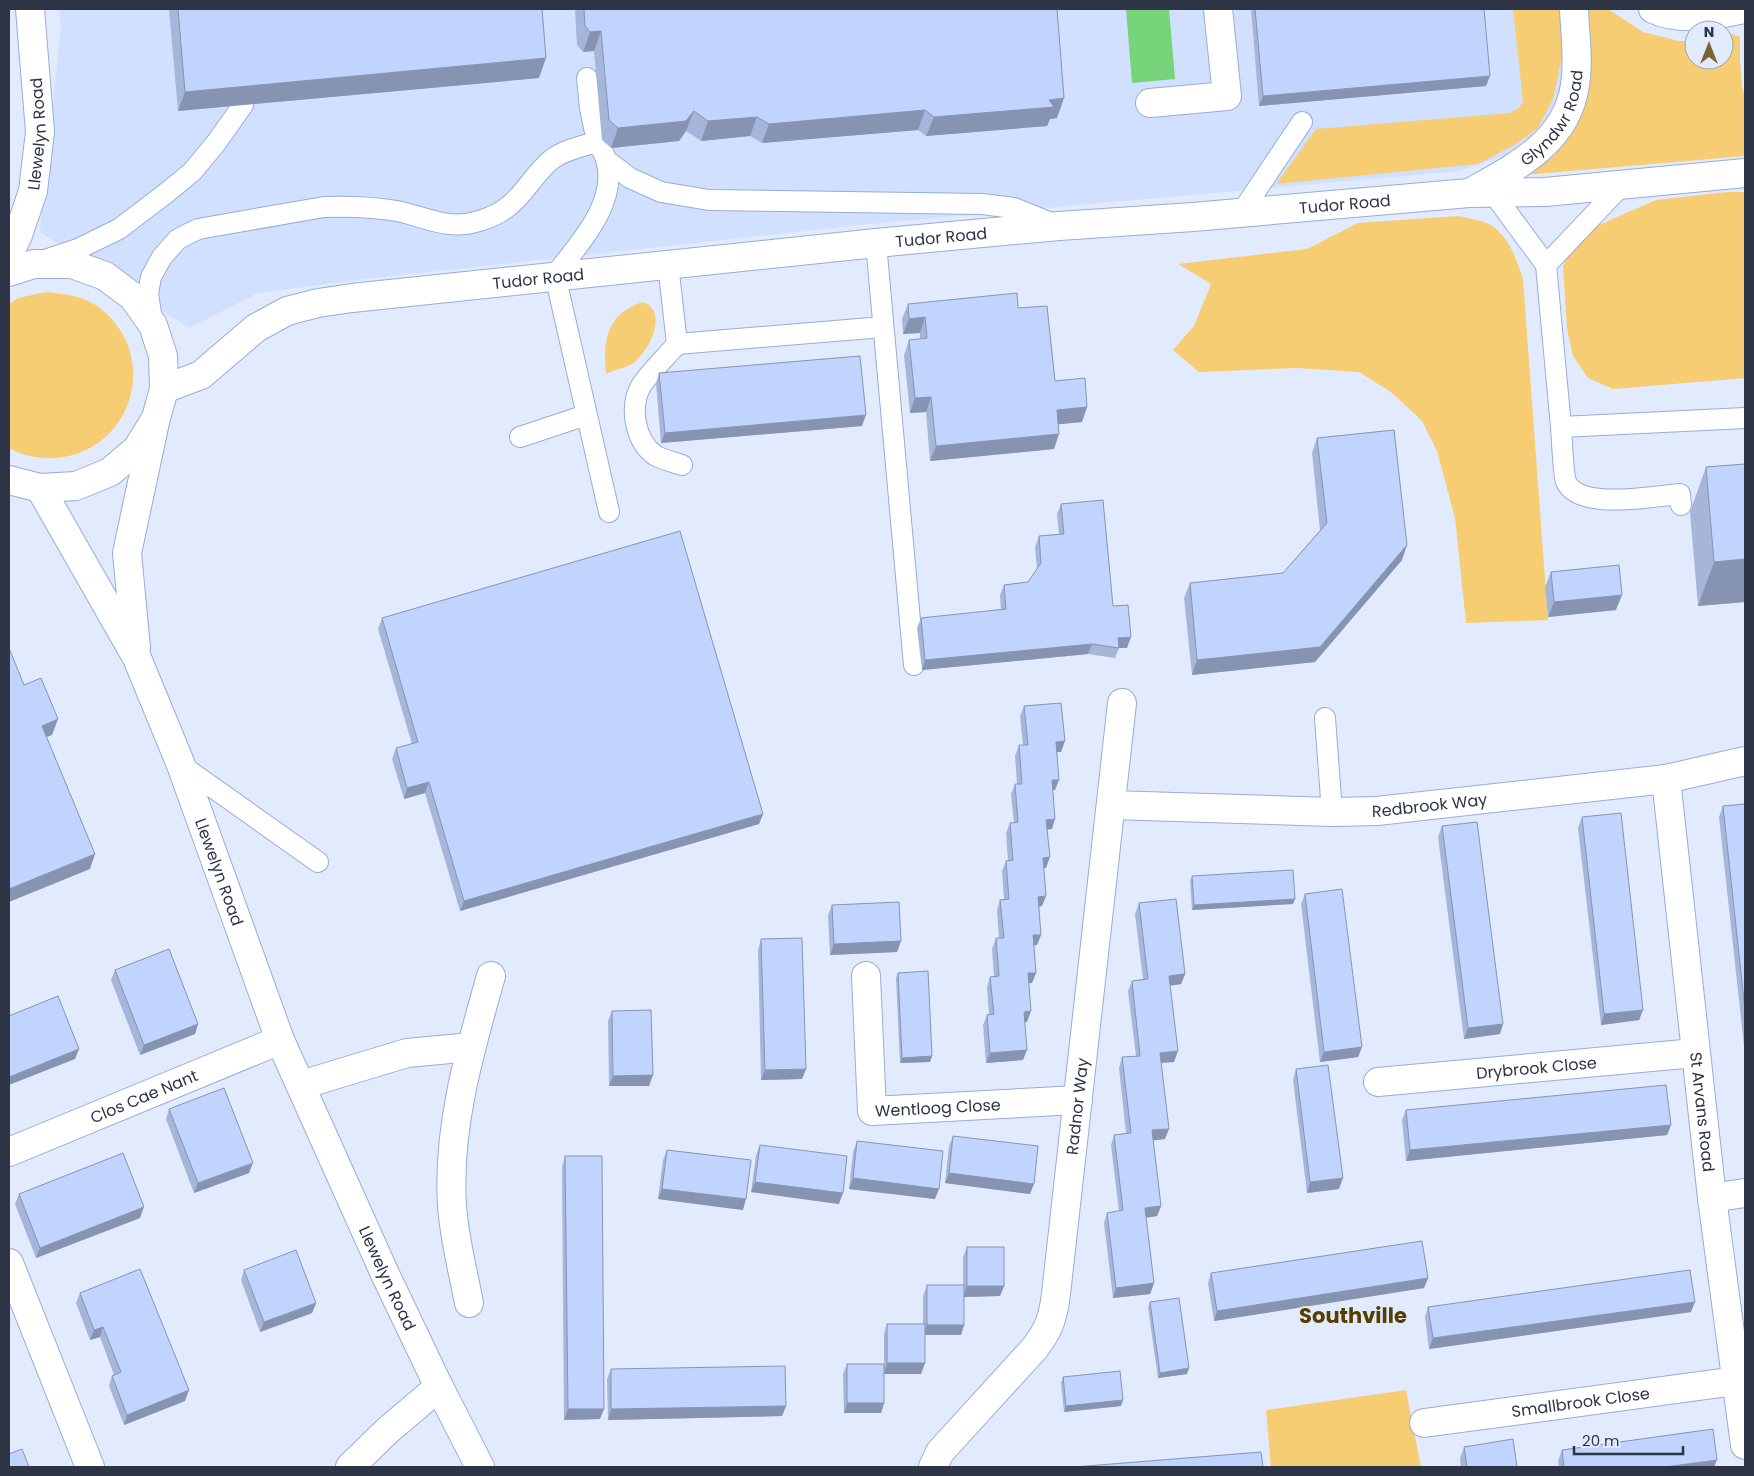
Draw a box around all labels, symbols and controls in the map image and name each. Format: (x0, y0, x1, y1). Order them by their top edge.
north arrow (1684, 20, 1734, 70)
text: N (1704, 22, 1714, 42)
street label: Glyndwr Road (1515, 69, 1588, 171)
street label: Llewelyn Road (22, 77, 52, 191)
street label: Tudor Road (1298, 188, 1392, 219)
street label: Tudor Road (894, 221, 988, 253)
street label: Tudor Road (491, 262, 585, 295)
street label: Redbrook Way (1372, 787, 1488, 823)
street label: Llewelyn Road (190, 815, 249, 929)
street label: Drybrook Close (1475, 1051, 1598, 1084)
street label: St Arvans Road (1685, 1051, 1721, 1173)
street label: Radnor Way (1060, 1057, 1094, 1156)
street label: Clos Cae Nant (87, 1064, 201, 1129)
street label: Wentloog Close (874, 1093, 1001, 1122)
street label: Llewelyn Road (353, 1222, 422, 1334)
district label: Southville (1299, 1301, 1407, 1330)
street label: Smallbrook Close (1510, 1381, 1651, 1423)
scale bar (1574, 1424, 1683, 1456)
text: 20 m (1582, 1430, 1620, 1451)

